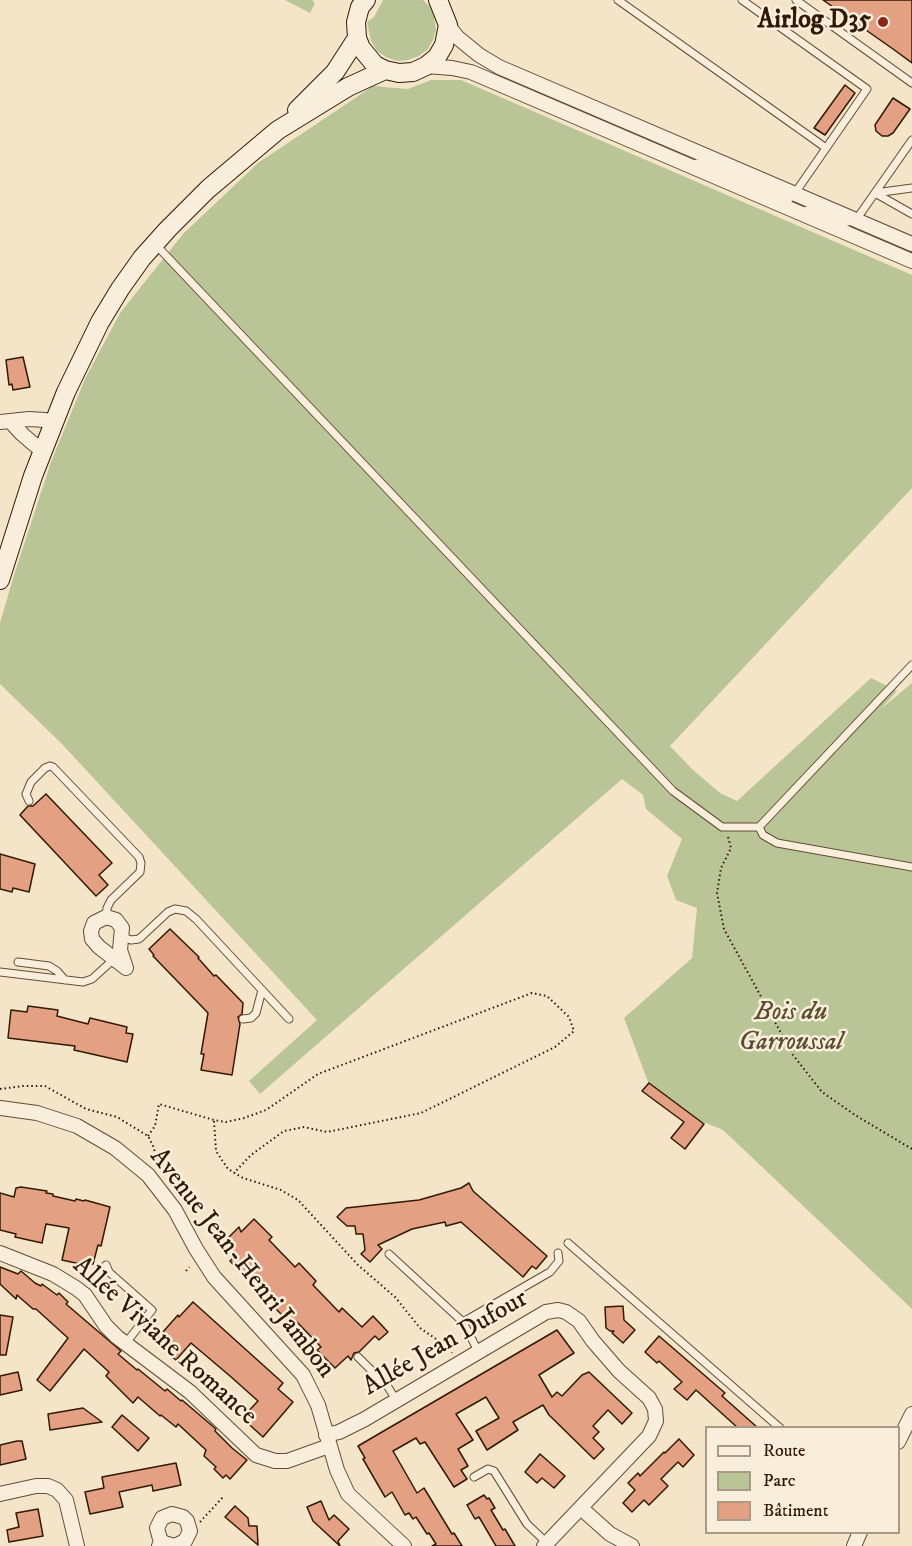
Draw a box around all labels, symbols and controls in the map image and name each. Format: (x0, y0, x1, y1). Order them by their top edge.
place label: Airlog D35 (758, 6, 871, 38)
marker: Airlog D35 (876, 15, 890, 29)
park label: Bois du Garroussal (739, 998, 843, 1060)
street label: Avenue Jean-Henri Jambon (142, 1143, 340, 1385)
street label: Allée Viviane Romance (65, 1251, 263, 1433)
street label: Allée Jean Dufour (358, 1284, 534, 1404)
legend (705, 1426, 900, 1534)
text: Route (763, 1440, 806, 1462)
text: Parc (763, 1470, 795, 1492)
text: Bâtiment (763, 1500, 828, 1522)

